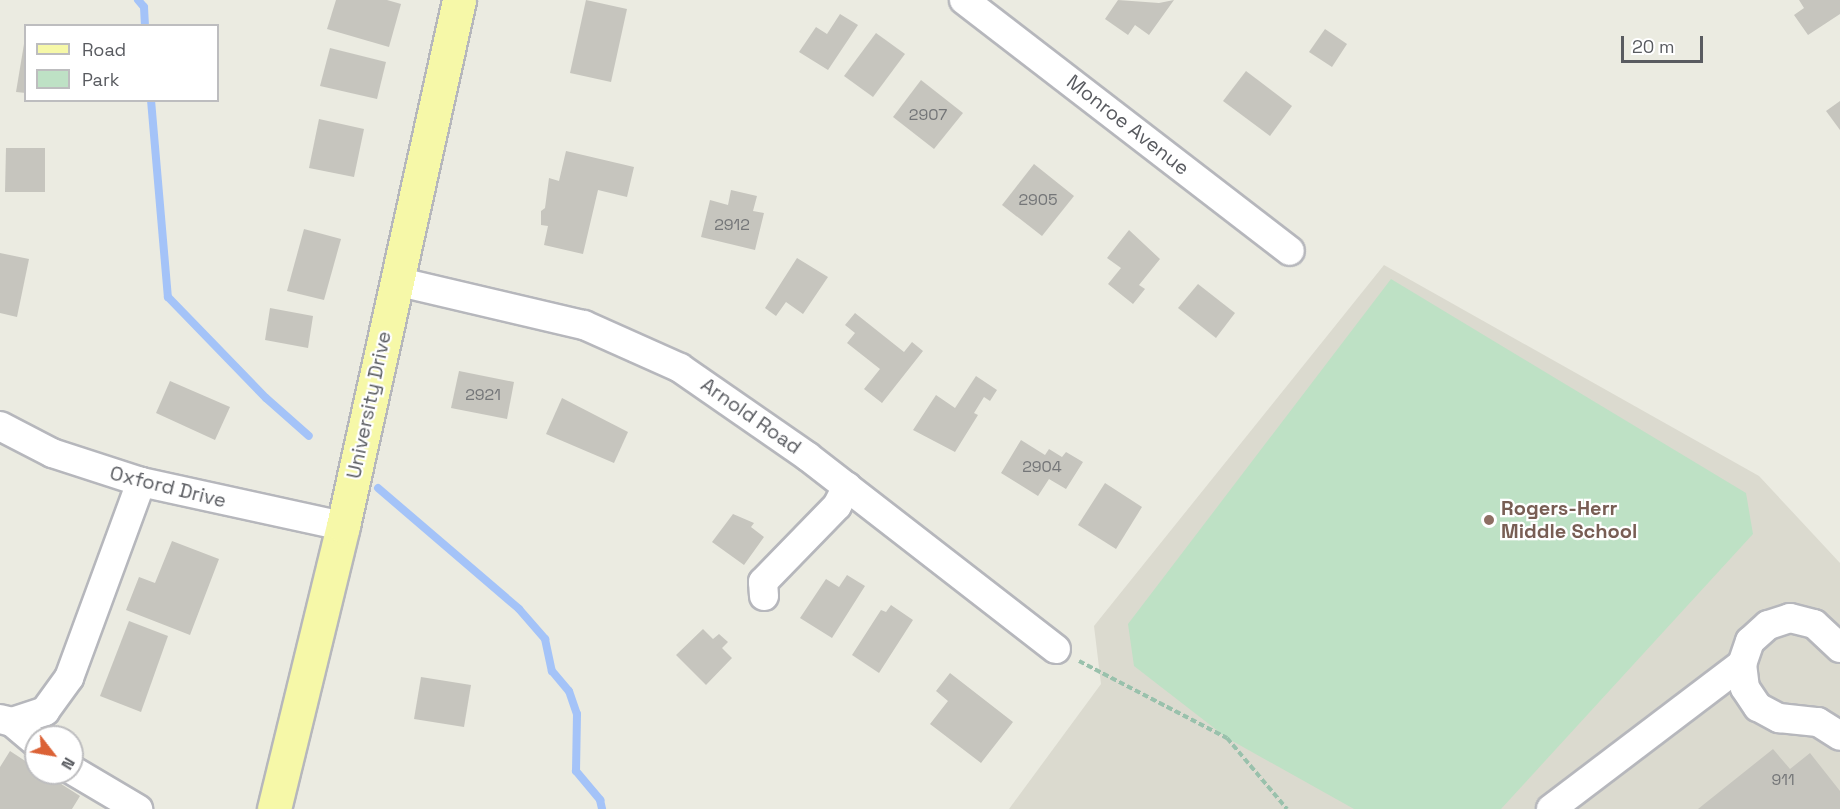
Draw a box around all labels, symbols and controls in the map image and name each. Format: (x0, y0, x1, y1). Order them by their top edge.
legend (24, 24, 219, 102)
scale bar (1624, 24, 1706, 62)
text: 20 m (1632, 35, 1675, 58)
text: Road (82, 38, 126, 61)
text: Park (82, 68, 119, 91)
street label: Monroe Avenue (1062, 70, 1194, 180)
house number: 2907 (909, 105, 947, 125)
house number: 2905 (1018, 190, 1058, 210)
house number: 2912 (714, 215, 750, 235)
street label: University Drive (342, 329, 396, 481)
street label: Arnold Road (696, 373, 806, 459)
house number: 2921 (465, 385, 501, 405)
house number: 2904 (1022, 457, 1062, 477)
street label: Oxford Drive (107, 461, 229, 513)
place label: Rogers-Herr Middle School (1501, 496, 1637, 543)
marker: Rogers-Herr Middle School (1482, 513, 1496, 527)
north arrow (24, 725, 84, 785)
text: N (56, 753, 80, 773)
house number: 911 (1771, 770, 1795, 790)

